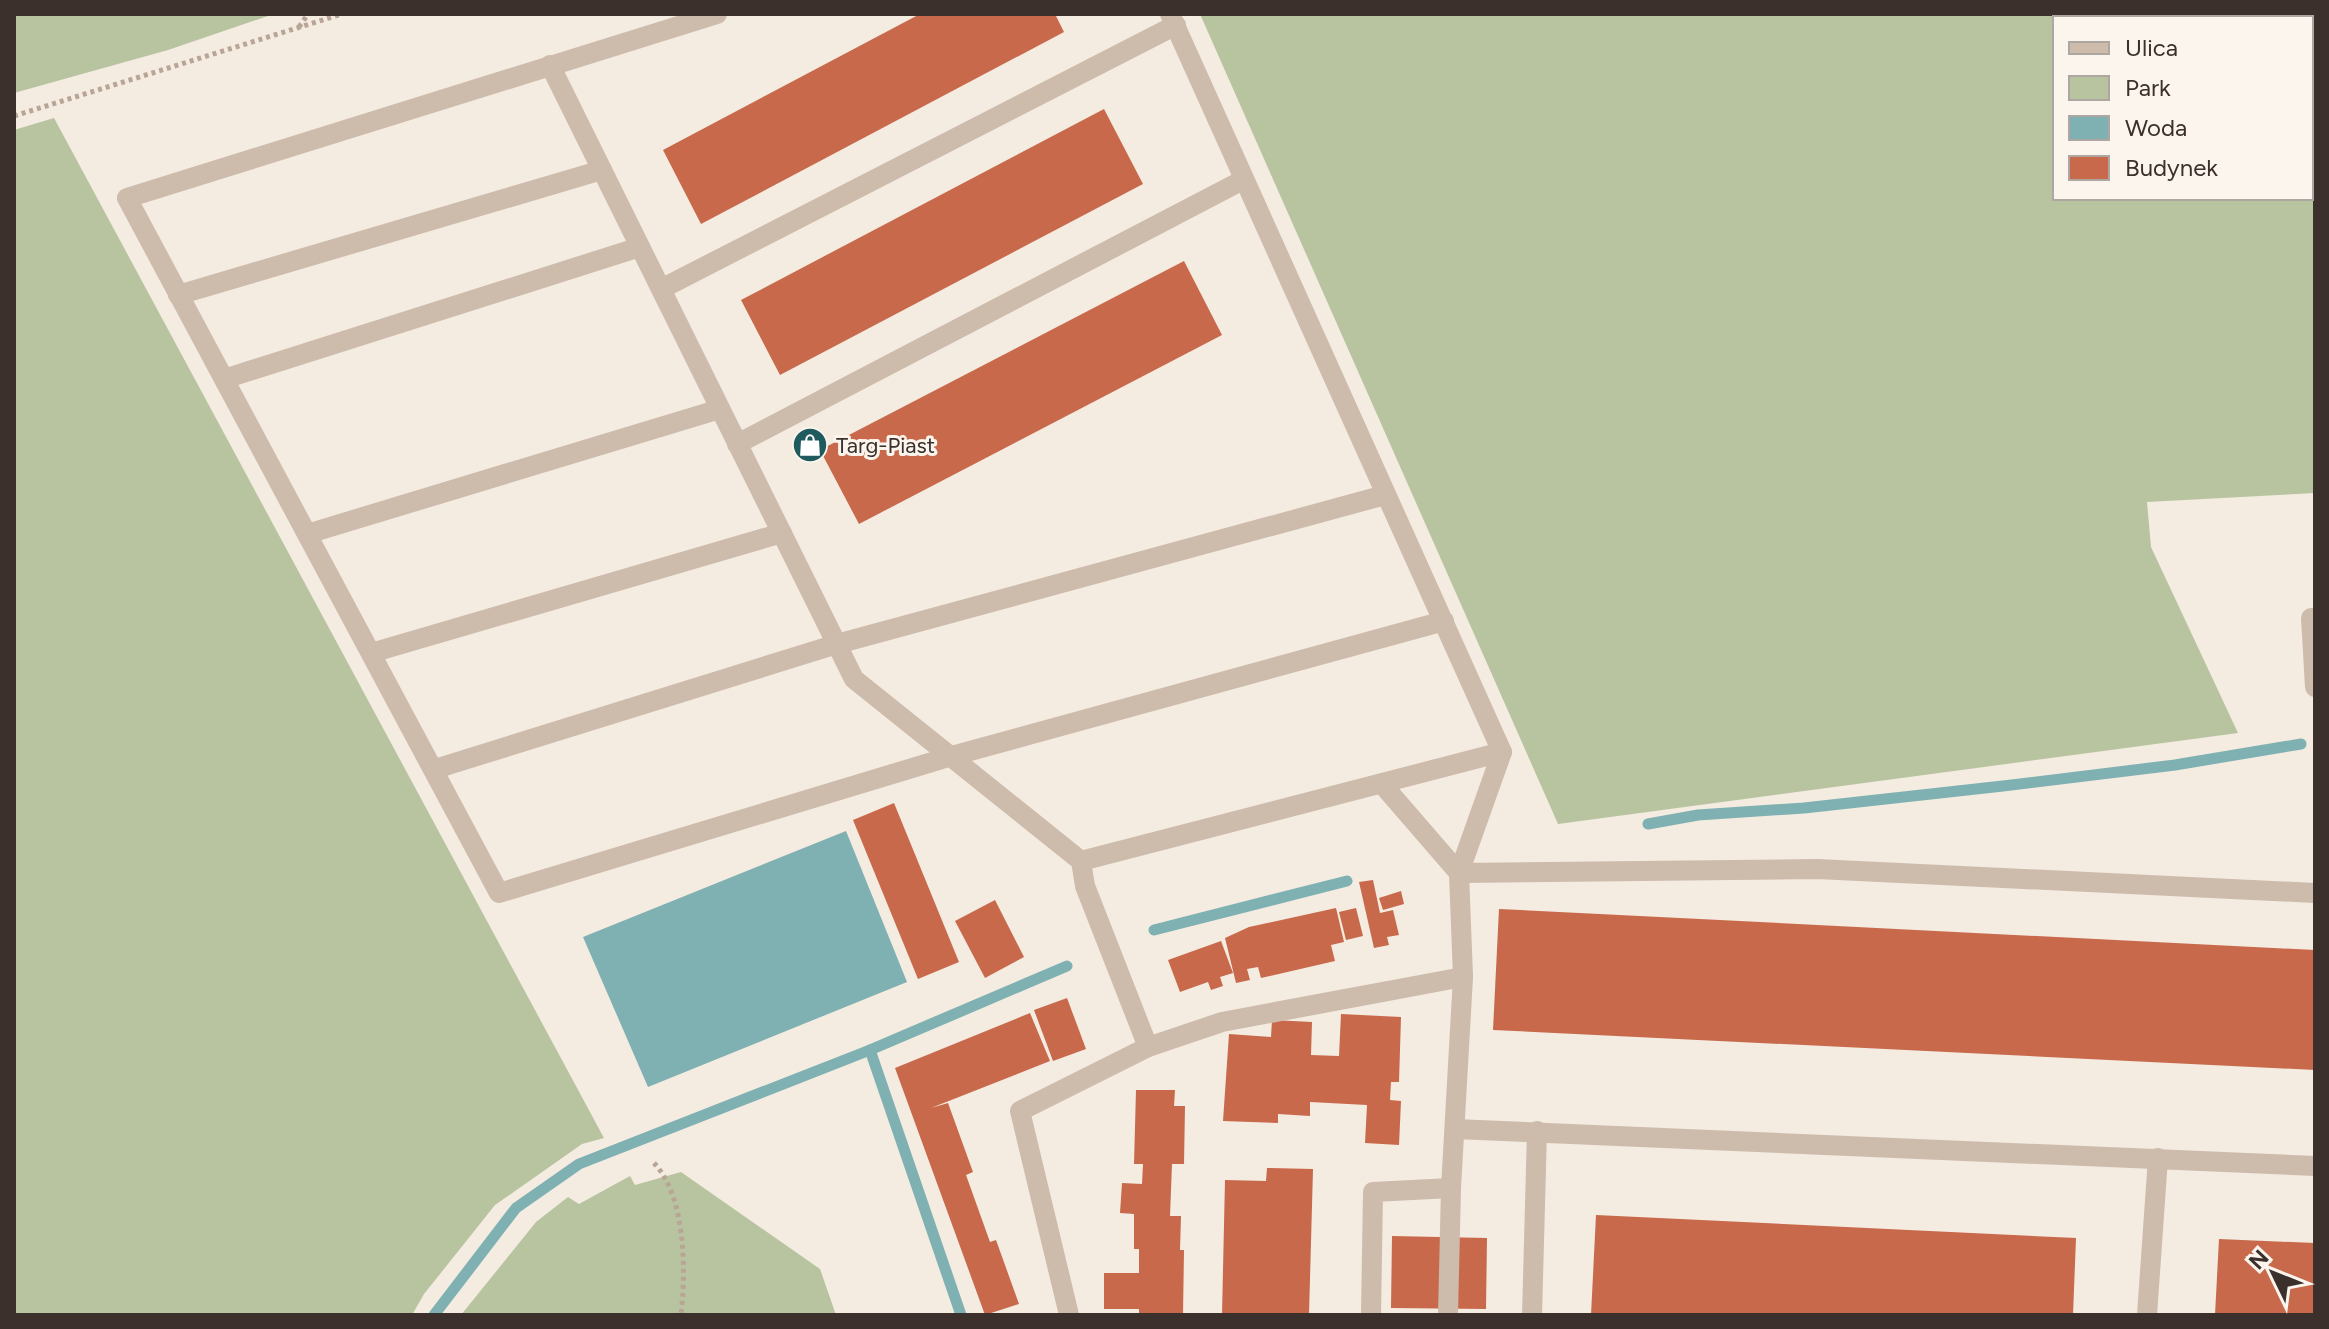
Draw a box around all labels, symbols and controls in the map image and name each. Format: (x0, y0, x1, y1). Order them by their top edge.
legend (2053, 16, 2313, 200)
text: Ulica (2125, 33, 2178, 62)
text: Park (2125, 73, 2171, 102)
text: Woda (2125, 113, 2187, 142)
text: Budynek (2125, 153, 2218, 182)
shop icon: Targ-Piast (791, 426, 829, 464)
place label: Targ-Piast (836, 432, 935, 459)
north arrow (2233, 1233, 2313, 1313)
text: N (2243, 1244, 2274, 1275)

